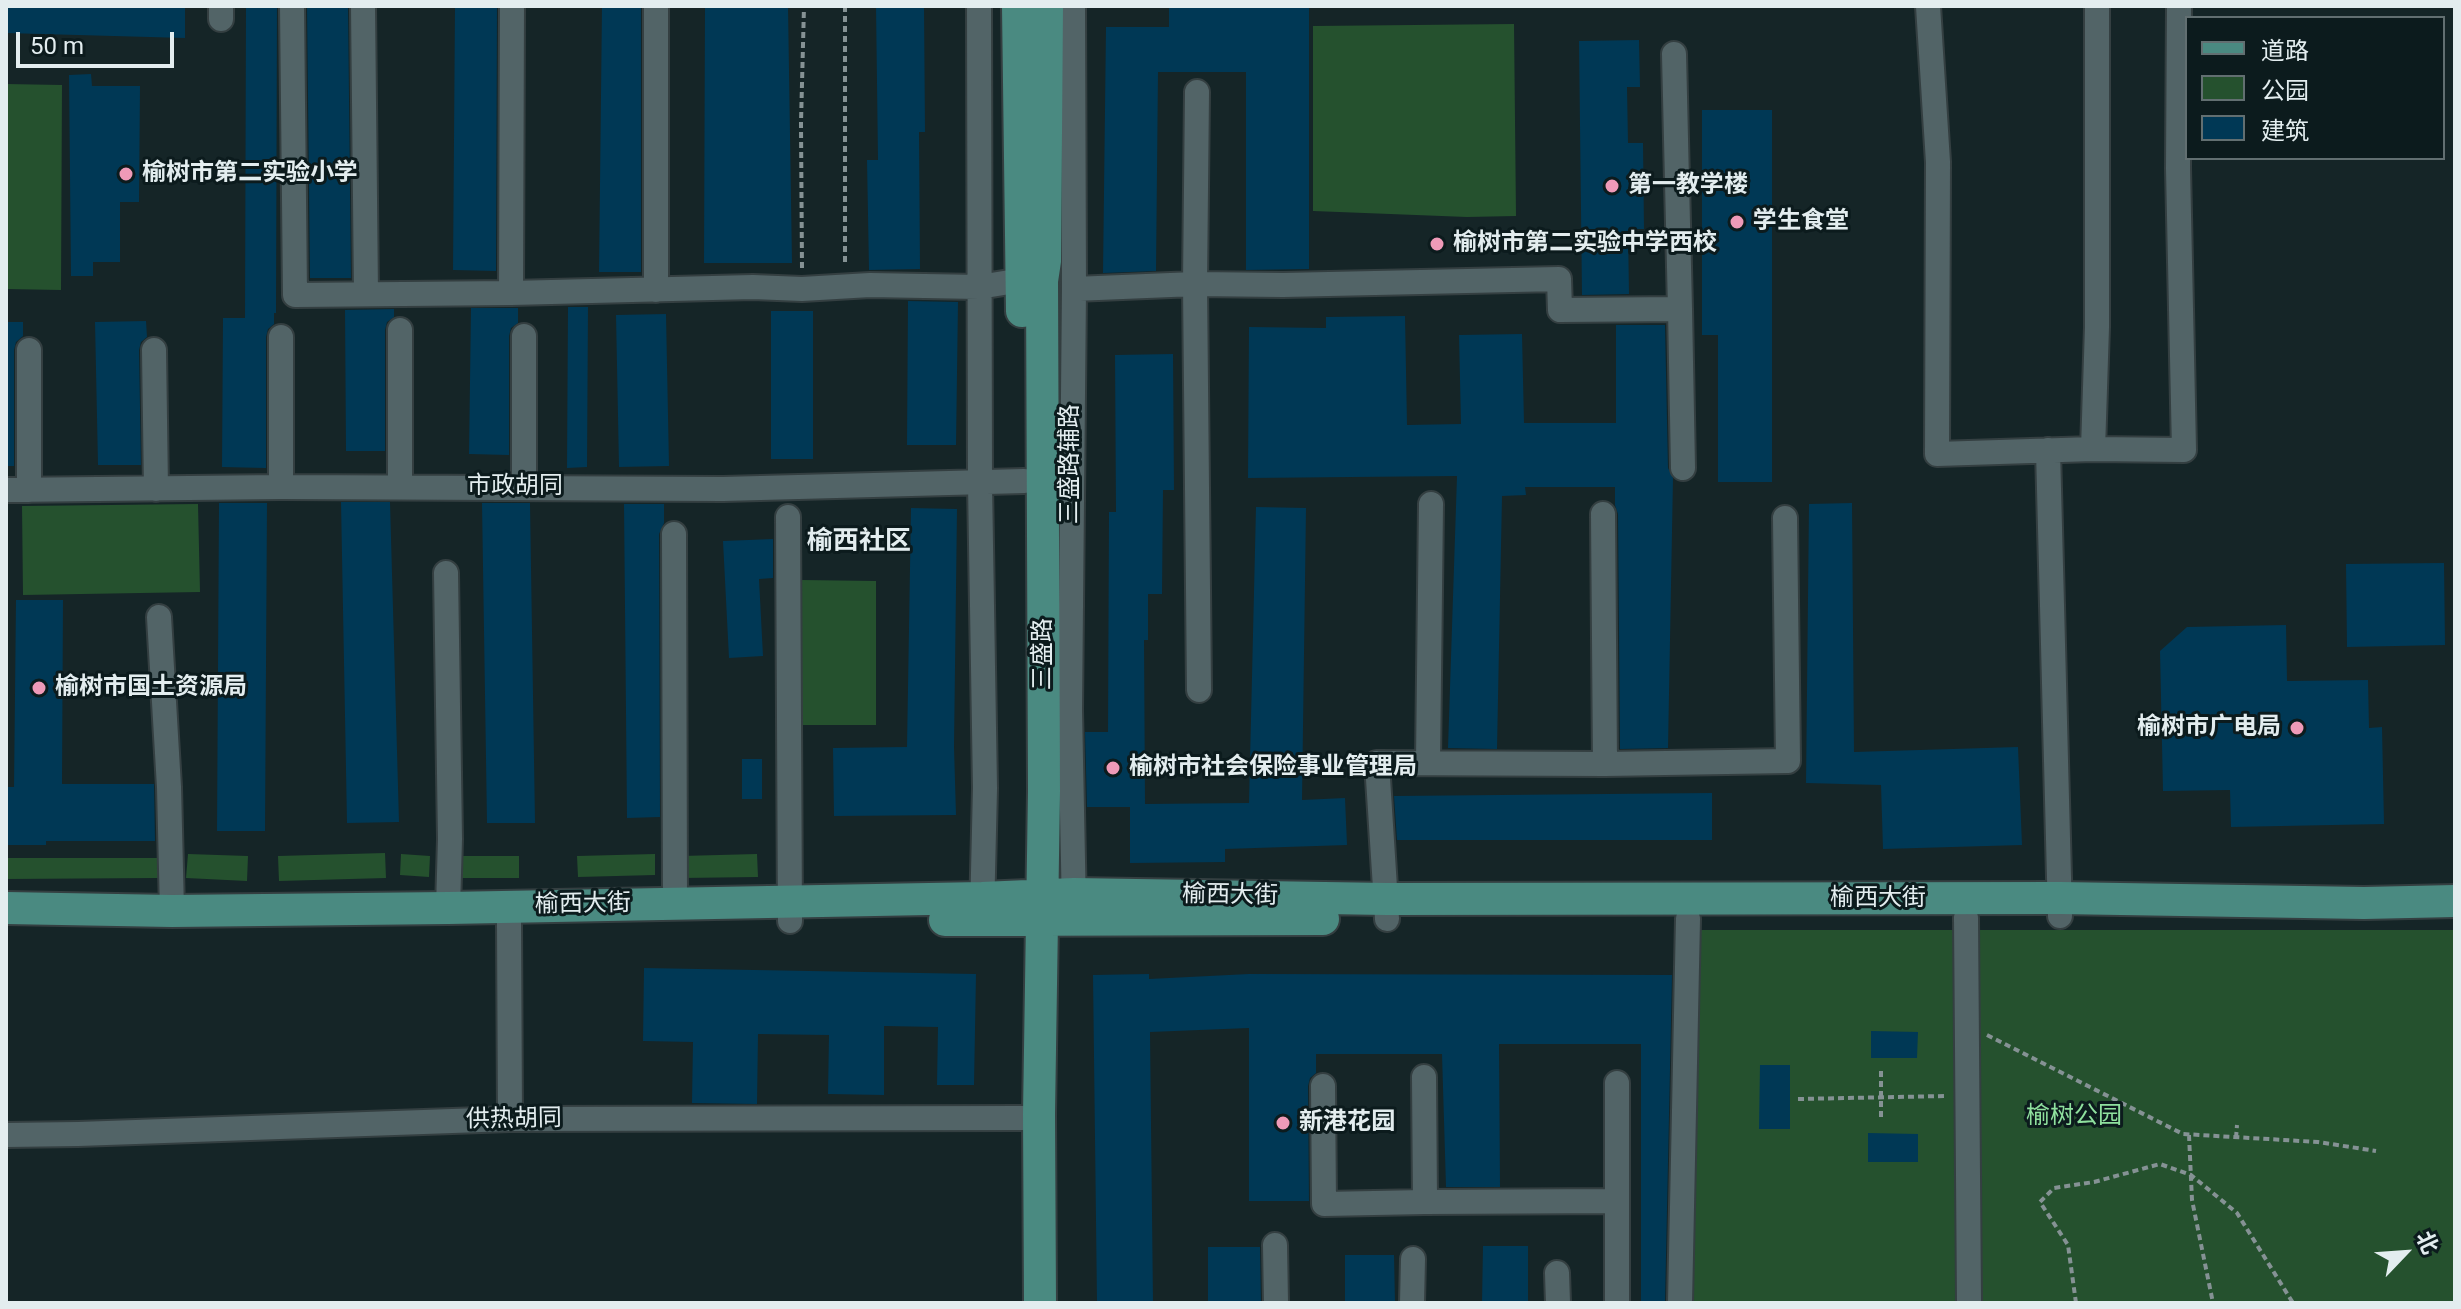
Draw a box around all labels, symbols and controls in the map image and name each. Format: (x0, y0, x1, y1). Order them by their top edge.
scale bar (20, 16, 178, 66)
legend (2185, 16, 2445, 160)
text: 50 m (30, 32, 84, 60)
text: 道路 (2261, 37, 2309, 65)
text: 公园 (2261, 77, 2309, 105)
text: 建筑 (2261, 117, 2309, 145)
place label: 榆树市第二实验小学 (142, 160, 358, 188)
marker: 榆树市第二实验小学 (117, 165, 135, 183)
place label: 第一教学楼 (1628, 172, 1748, 200)
marker: 第一教学楼 (1603, 177, 1621, 195)
place label: 学生食堂 (1753, 208, 1849, 236)
marker: 学生食堂 (1728, 213, 1746, 231)
place label: 榆树市第二实验中学西校 (1453, 230, 1717, 258)
marker: 榆树市第二实验中学西校 (1428, 235, 1446, 253)
street label: 三盛路辅路 (1057, 404, 1085, 524)
street label: 市政胡同 (467, 473, 563, 501)
district label: 榆西社区 (807, 526, 911, 558)
street label: 三盛路 (1030, 618, 1058, 690)
place label: 榆树市国土资源局 (55, 674, 247, 702)
marker: 榆树市国土资源局 (30, 679, 48, 697)
place label: 榆树市广电局 (2137, 714, 2281, 742)
marker: 榆树市广电局 (2288, 719, 2306, 737)
place label: 榆树市社会保险事业管理局 (1129, 754, 1417, 782)
marker: 榆树市社会保险事业管理局 (1104, 759, 1122, 777)
street label: 榆西大街 (1182, 881, 1278, 911)
street label: 榆西大街 (1830, 885, 1926, 913)
street label: 榆西大街 (535, 890, 631, 920)
park label: 榆树公园 (2026, 1103, 2122, 1131)
street label: 供热胡同 (466, 1105, 562, 1135)
place label: 新港花园 (1299, 1109, 1395, 1137)
marker: 新港花园 (1274, 1114, 1292, 1132)
north arrow (2365, 1213, 2445, 1293)
text: 北 (2411, 1227, 2443, 1258)

